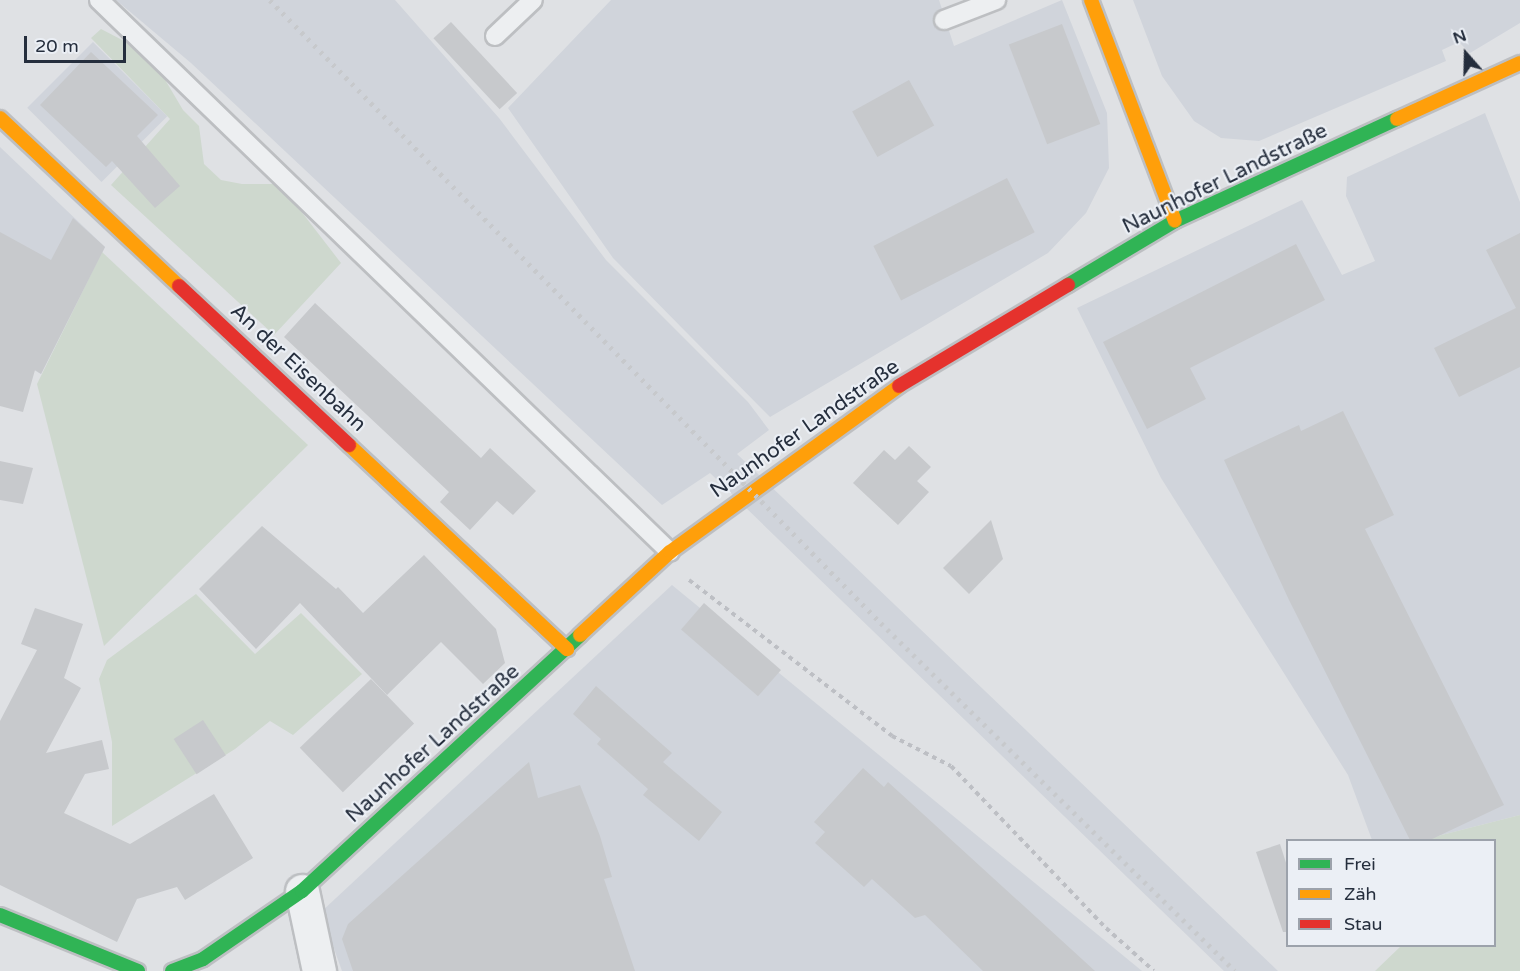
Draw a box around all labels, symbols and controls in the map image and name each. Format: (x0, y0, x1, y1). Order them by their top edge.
scale bar (27, 24, 129, 62)
north arrow (1436, 24, 1496, 84)
text: N (1450, 25, 1469, 49)
text: 20 m (35, 35, 79, 57)
street label: Naunhofer Landstraße (1118, 118, 1332, 240)
street label: An der Eisenbahn (225, 299, 371, 437)
street label: Naunhofer Landstraße (706, 354, 904, 504)
street label: Naunhofer Landstraße (341, 659, 525, 829)
legend (1286, 839, 1496, 947)
text: Frei (1344, 853, 1376, 875)
text: Zäh (1344, 883, 1377, 905)
text: Stau (1344, 913, 1383, 935)

